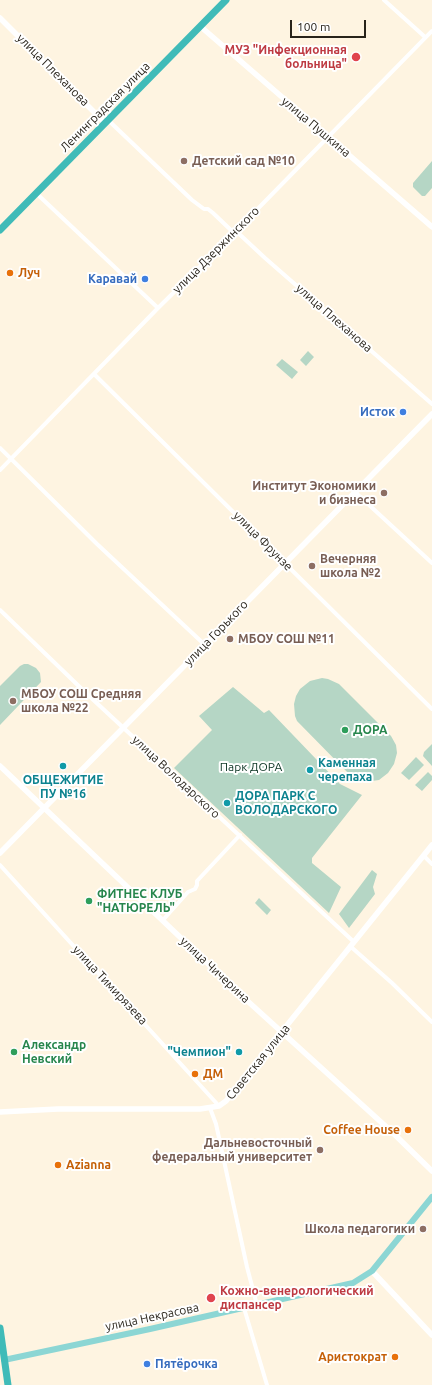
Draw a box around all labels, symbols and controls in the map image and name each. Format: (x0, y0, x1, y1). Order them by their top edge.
scale bar (292, 12, 368, 38)
text: 100 m (297, 20, 330, 33)
street label: улица Плеханова (14, 31, 92, 109)
place label: МУЗ "Инфекционная больница" (225, 43, 347, 71)
marker: МУЗ "Инфекционная больница" (350, 51, 362, 63)
street label: Ленинградская улица (57, 59, 153, 155)
street label: улица Пушкина (278, 94, 354, 160)
place label: Детский сад №10 (192, 154, 295, 168)
marker: Детский сад №10 (179, 156, 189, 166)
street label: улица Дзержинского (170, 204, 262, 296)
place label: Луч (18, 266, 40, 280)
marker: Луч (5, 268, 15, 278)
place label: Каравай (88, 272, 137, 286)
marker: Каравай (140, 274, 150, 284)
street label: улица Плеханова (293, 281, 375, 355)
place label: Исток (360, 405, 395, 419)
marker: Исток (398, 407, 408, 417)
place label: Институт Экономики и бизнеса (252, 479, 376, 507)
marker: Институт Экономики и бизнеса (379, 488, 389, 498)
street label: улица Фрунзе (230, 508, 296, 574)
place label: Вечерняя школа №2 (320, 552, 381, 580)
marker: Вечерняя школа №2 (307, 561, 317, 571)
street label: улица Горького (181, 597, 251, 669)
place label: МБОУ СОШ №11 (238, 632, 335, 646)
marker: МБОУ СОШ №11 (225, 634, 235, 644)
place label: МБОУ СОШ Средняя школа №22 (21, 687, 141, 715)
marker: МБОУ СОШ Средняя школа №22 (8, 696, 18, 706)
place label: ДОРА (353, 723, 387, 737)
marker: ДОРА (340, 725, 350, 735)
street label: улица Володарского (129, 733, 223, 821)
place label: Каменная черепаха (318, 756, 376, 784)
park label: Парк ДОРА (220, 760, 282, 774)
marker: ОБЩЕЖИТИЕ ПУ №16 (58, 761, 68, 771)
marker: Каменная черепаха (305, 765, 315, 775)
place label: ОБЩЕЖИТИЕ ПУ №16 (23, 773, 103, 801)
place label: ДОРА ПАРК С ВОЛОДАРСКОГО (235, 789, 337, 817)
marker: ДОРА ПАРК С ВОЛОДАРСКОГО (222, 798, 232, 808)
place label: ФИТНЕС КЛУБ "НАТЮРЕЛЬ" (97, 887, 182, 915)
marker: ФИТНЕС КЛУБ "НАТЮРЕЛЬ" (84, 896, 94, 906)
street label: улица Чичерина (177, 934, 253, 1006)
street label: улица Тимирязева (70, 942, 150, 1028)
street label: Советская улица (223, 1021, 293, 1103)
place label: Александр Невский (22, 1038, 86, 1066)
place label: "Чемпион" (167, 1045, 231, 1059)
marker: Александр Невский (9, 1047, 19, 1057)
marker: "Чемпион" (234, 1047, 244, 1057)
place label: ДМ (203, 1067, 223, 1081)
marker: ДМ (190, 1069, 200, 1079)
place label: Coffee House (323, 1123, 400, 1137)
marker: Coffee House (403, 1125, 413, 1135)
place label: Дальневосточный федеральный университет (152, 1136, 312, 1164)
marker: Дальневосточный федеральный университет (315, 1145, 325, 1155)
place label: Azianna (66, 1158, 111, 1172)
marker: Azianna (53, 1160, 63, 1170)
place label: Школа педагогики (305, 1222, 415, 1236)
marker: Школа педагогики (418, 1224, 428, 1234)
place label: Кожно-венерологический диспансер (220, 1284, 374, 1312)
marker: Кожно-венерологический диспансер (205, 1292, 217, 1304)
street label: улица Некрасова (104, 1300, 200, 1334)
place label: Аристократ (318, 1350, 387, 1364)
marker: Аристократ (390, 1352, 400, 1362)
place label: Пятёрочка (155, 1357, 218, 1371)
marker: Пятёрочка (142, 1359, 152, 1369)

